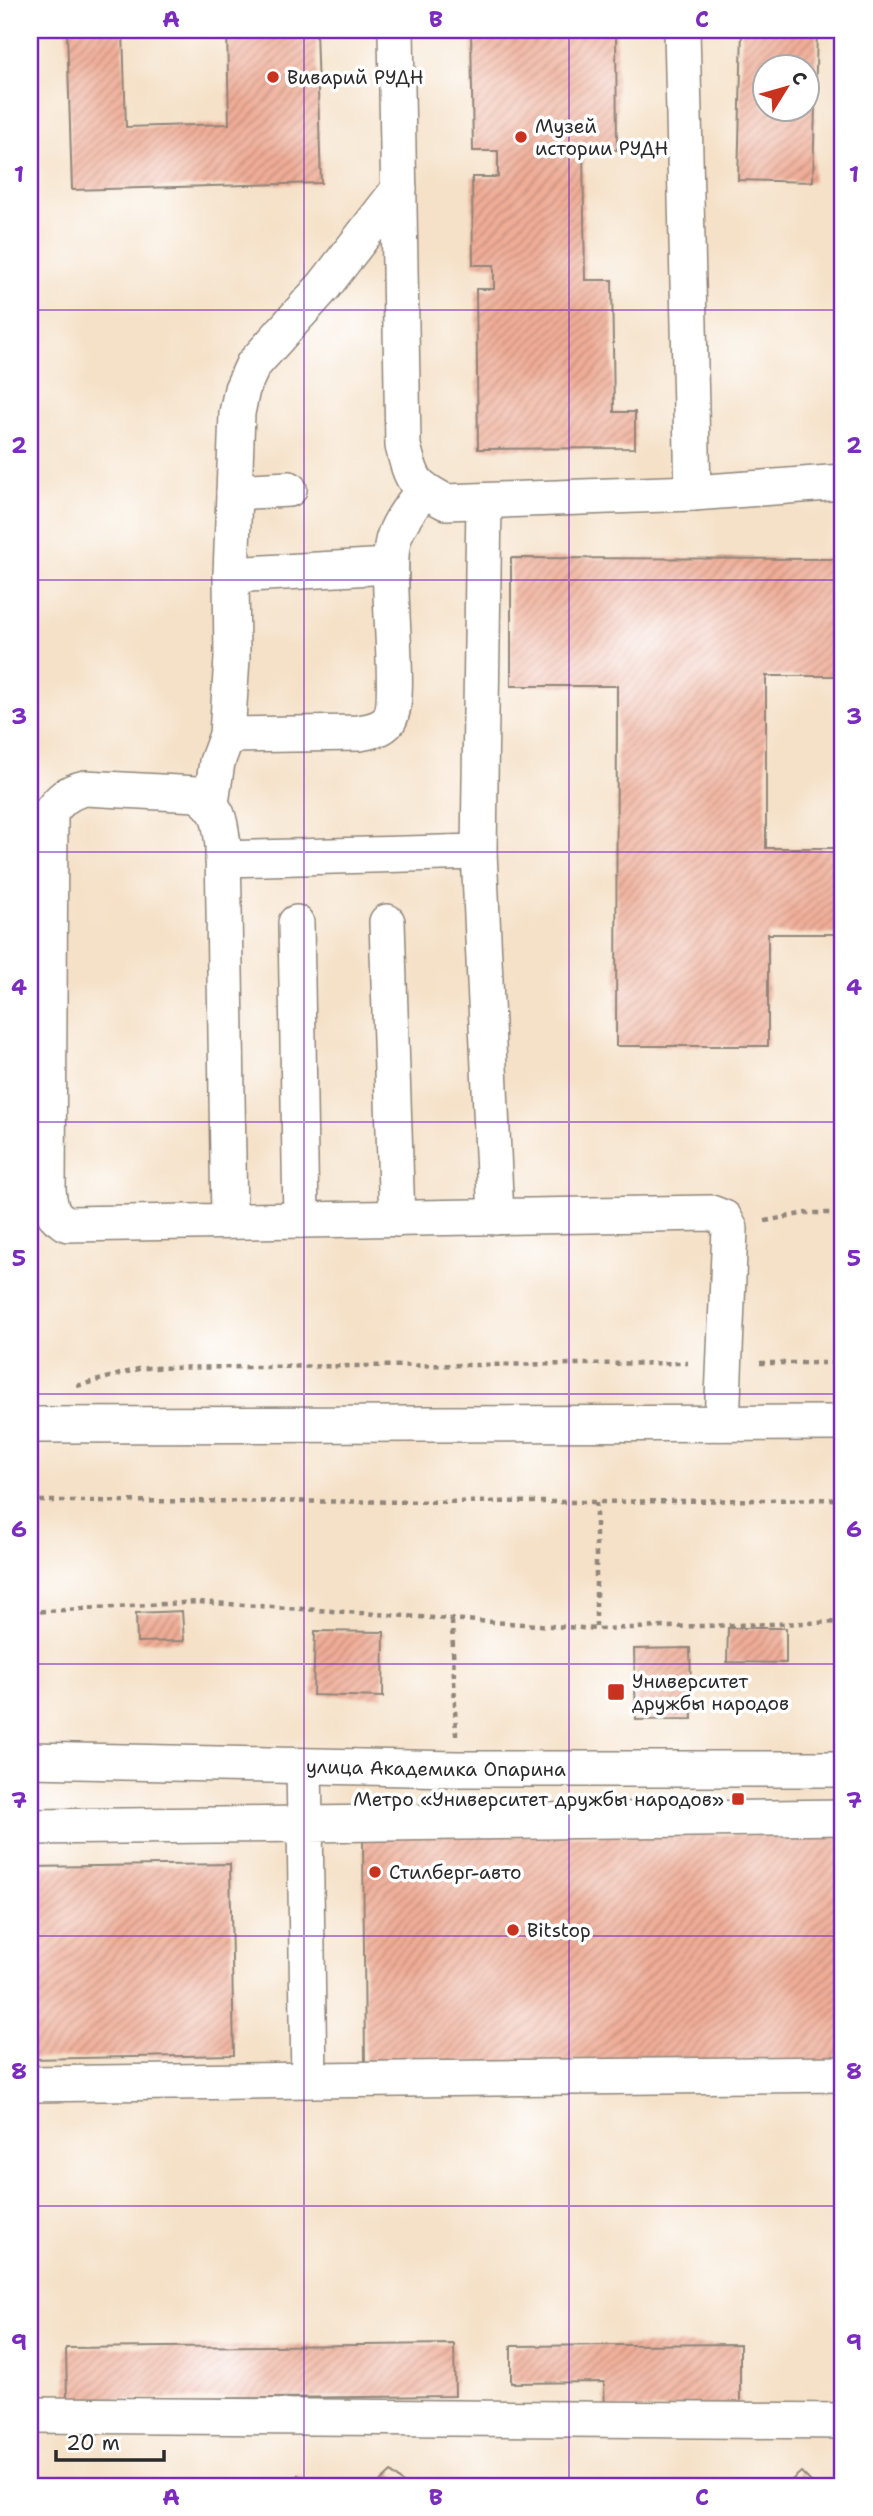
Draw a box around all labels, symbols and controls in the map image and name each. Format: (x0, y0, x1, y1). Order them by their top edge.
text: A (162, 4, 180, 34)
text: B (429, 4, 443, 34)
text: C (695, 4, 709, 34)
north arrow (750, 52, 820, 122)
place label: Виварий РУДН (287, 65, 424, 90)
text: С (786, 66, 813, 90)
marker: Виварий РУДН (265, 69, 281, 85)
place label: Музей истории РУДН (535, 114, 668, 161)
marker: Музей истории РУДН (513, 129, 529, 145)
text: 1 (14, 159, 24, 189)
text: 1 (849, 159, 859, 189)
text: 2 (11, 430, 27, 460)
text: 2 (846, 430, 862, 460)
text: 3 (11, 701, 27, 731)
text: 3 (846, 701, 862, 731)
text: 4 (11, 972, 27, 1002)
text: 4 (846, 972, 862, 1002)
text: 5 (12, 1243, 26, 1273)
text: 5 (847, 1243, 861, 1273)
text: 6 (11, 1514, 27, 1544)
text: 6 (846, 1514, 862, 1544)
place label: Университет дружбы народов (632, 1669, 789, 1716)
marker: Университет дружбы народов (606, 1682, 626, 1702)
street label: улица Академика Опарина (306, 1753, 566, 1782)
text: 7 (11, 1785, 27, 1815)
text: 7 (846, 1785, 862, 1815)
place label: Метро «Университет дружбы народов» (353, 1787, 724, 1812)
marker: Метро «Университет дружбы народов» (730, 1791, 746, 1807)
place label: Стилберг-авто (389, 1860, 522, 1885)
marker: Стилберг-авто (367, 1864, 383, 1880)
place label: Bitstop (527, 1918, 591, 1943)
marker: Bitstop (505, 1922, 521, 1938)
text: 8 (11, 2056, 27, 2086)
text: 8 (846, 2056, 862, 2086)
text: 9 (11, 2327, 27, 2357)
text: 9 (846, 2327, 862, 2357)
scale bar (56, 2418, 164, 2462)
text: 20 m (66, 2429, 120, 2457)
text: A (162, 2482, 180, 2512)
text: B (429, 2482, 443, 2512)
text: C (695, 2482, 709, 2512)

